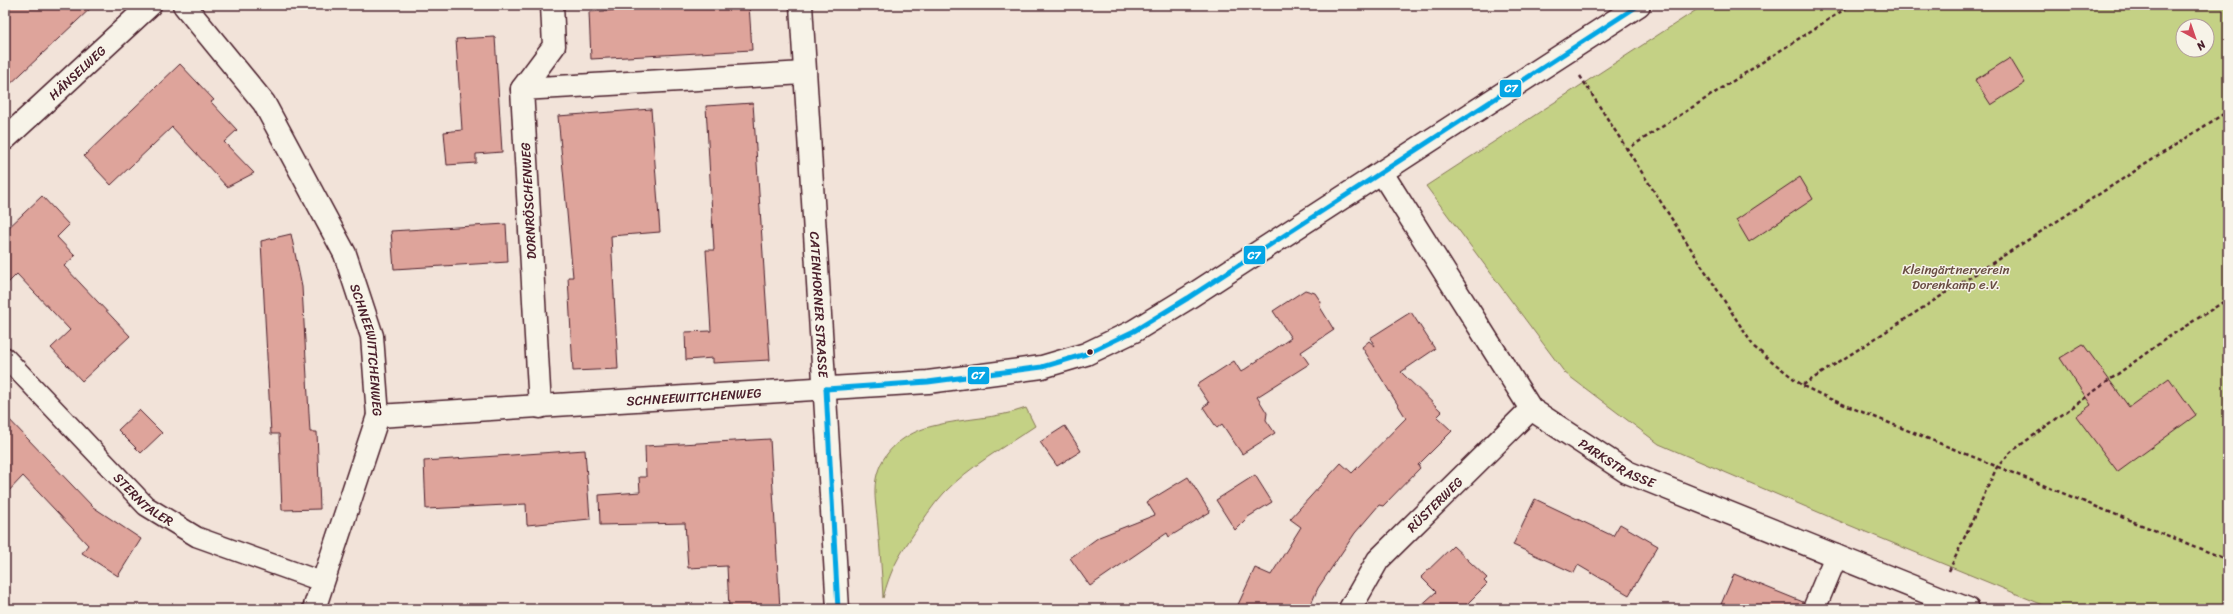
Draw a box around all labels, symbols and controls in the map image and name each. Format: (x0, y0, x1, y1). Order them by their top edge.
north arrow (2175, 18, 2215, 58)
text: N (2192, 35, 2211, 55)
street label: HÄNSELWEG (43, 40, 112, 106)
line badge: C7 (1499, 79, 1522, 98)
text: C7 (1503, 79, 1519, 98)
street label: DORNRÖSCHENWEG (514, 142, 543, 260)
street label: CATENHORNER STRASSE (803, 231, 835, 379)
line badge: C7 (1243, 245, 1266, 265)
text: C7 (1246, 246, 1262, 265)
park label: Kleingärtnerverein Dorenkamp e.V. (1903, 258, 2009, 296)
street label: SCHNEEWITTCHENWEG (343, 280, 389, 417)
unlabelled marker (1085, 347, 1095, 357)
line badge: C7 (967, 366, 990, 385)
text: C7 (970, 366, 986, 385)
street label: SCHNEEWITTCHENWEG (626, 381, 762, 413)
street label: PARKSTRASSE (1574, 432, 1660, 495)
street label: STERNTALER (108, 467, 178, 532)
street label: RÜSTERWEG (1401, 471, 1469, 538)

